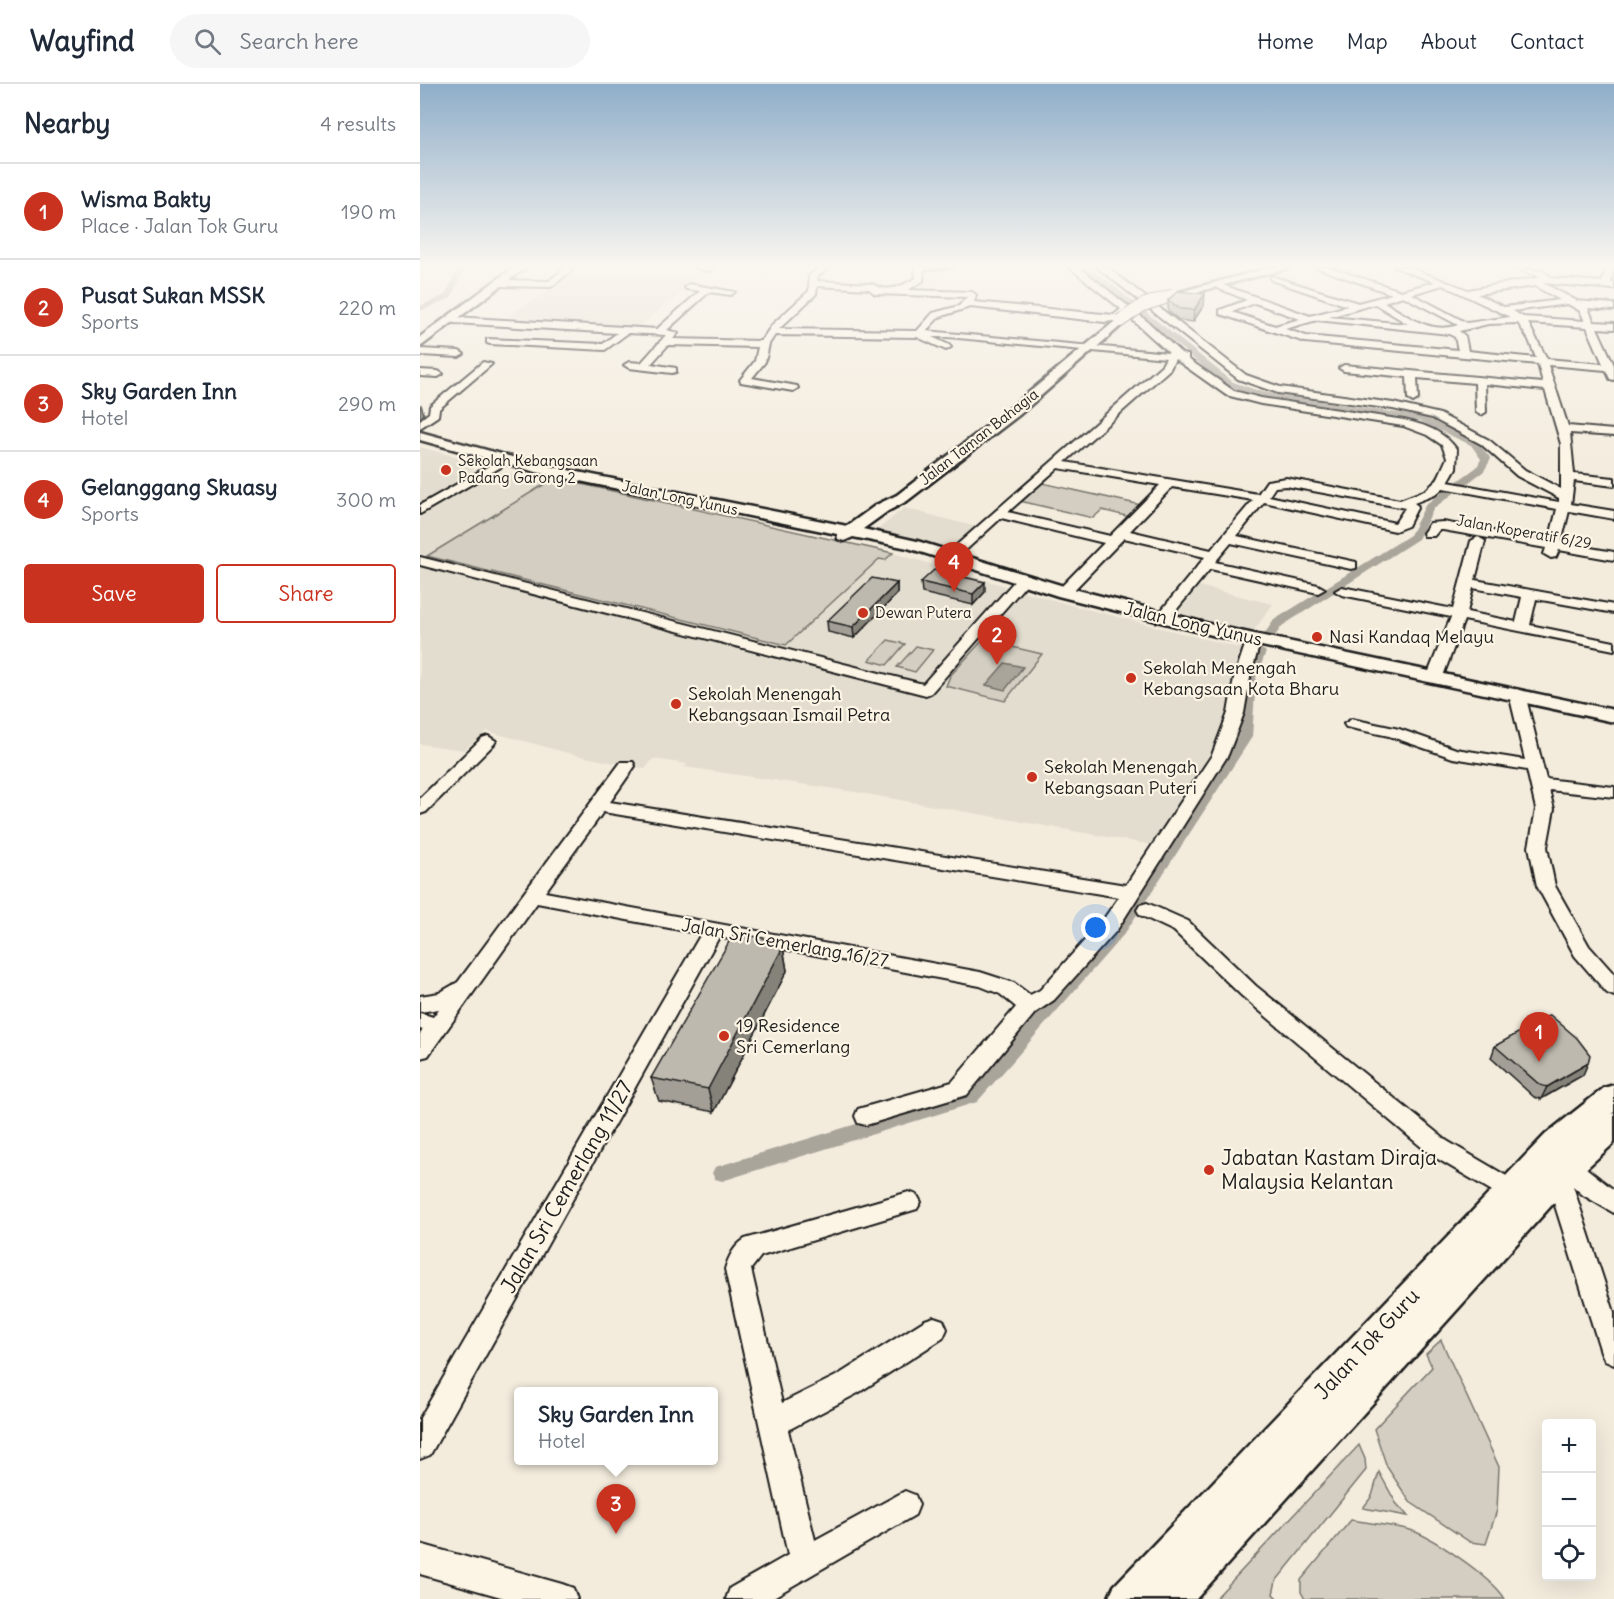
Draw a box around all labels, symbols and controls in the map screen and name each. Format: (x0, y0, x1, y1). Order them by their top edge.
search box (170, 14, 590, 68)
text: Wayfind (30, 23, 134, 59)
icon: search (191, 25, 224, 58)
text: Search here (239, 27, 359, 55)
text: Home (1257, 28, 1314, 55)
text: Map (1347, 28, 1388, 55)
text: About (1421, 28, 1477, 55)
text: Contact (1510, 28, 1584, 55)
text: Nearby (24, 107, 110, 140)
text: 4 results (320, 111, 396, 136)
text: Wisma Bakty (81, 185, 211, 213)
text: 1 (40, 199, 47, 224)
text: 190 m (341, 199, 396, 224)
text: Place · Jalan Tok Guru (81, 213, 278, 238)
text: Pusat Sukan MSSK (81, 281, 265, 309)
text: 2 (38, 295, 49, 320)
text: 220 m (339, 295, 396, 320)
text: Sports (81, 309, 139, 334)
text: Sky Garden Inn (81, 377, 237, 405)
street label: Jalan Taman Bahagia (915, 384, 1042, 489)
text: 3 (38, 391, 49, 416)
text: 290 m (338, 391, 396, 416)
text: Hotel (81, 405, 128, 430)
place label: Sekolah Kebangsaan Padang Garong 2 (458, 451, 598, 487)
marker: Sekolah Kebangsaan Padang Garong 2 (439, 463, 453, 477)
text: Gelanggang Skuasy (81, 473, 278, 501)
street label: Jalan Long Yunus (621, 476, 740, 519)
text: 4 (38, 487, 49, 512)
text: 300 m (336, 487, 396, 512)
text: Sports (81, 501, 139, 526)
street label: Jalan Koperatif 6/29 (1455, 510, 1593, 553)
pin: 4 (934, 542, 974, 592)
button: Save (24, 564, 204, 623)
button: Share (216, 564, 396, 623)
street label: Jalan Long Yunus (1122, 596, 1265, 651)
place label: Dewan Putera (875, 603, 972, 622)
marker: Dewan Putera (856, 606, 870, 620)
pin: 2 (978, 616, 1016, 665)
place label: Nasi Kandaq Melayu (1329, 625, 1494, 648)
marker: Nasi Kandaq Melayu (1310, 630, 1324, 644)
place label: Sekolah Menengah Kebangsaan Kota Bharu (1143, 656, 1339, 700)
marker: Sekolah Menengah Kebangsaan Kota Bharu (1124, 671, 1138, 685)
place label: Sekolah Menengah Kebangsaan Ismail Petra (688, 682, 890, 726)
marker: Sekolah Menengah Kebangsaan Ismail Petra (669, 697, 683, 711)
place label: Sekolah Menengah Kebangsaan Puteri (1044, 755, 1197, 799)
marker: Sekolah Menengah Kebangsaan Puteri (1025, 770, 1039, 784)
street label: Jalan Sri Cemerlang 16/27 (680, 913, 891, 972)
your location (1081, 913, 1110, 942)
pin: 1 (1520, 1012, 1558, 1062)
place label: 19 Residence Sri Cemerlang (736, 1014, 850, 1058)
marker: 19 Residence Sri Cemerlang (717, 1029, 731, 1043)
street label: Jalan Sri Cemerlang 11/27 (495, 1076, 639, 1298)
place label: Jabatan Kastam Diraja Malaysia Kelantan (1221, 1144, 1437, 1195)
marker: Jabatan Kastam Diraja Malaysia Kelantan (1202, 1163, 1216, 1177)
street label: Jalan Tok Guru (1308, 1283, 1425, 1405)
popup (514, 1387, 718, 1465)
text: Sky Garden Inn (538, 1400, 694, 1428)
map controls (1542, 1419, 1596, 1581)
button: + (1542, 1419, 1596, 1473)
text: Hotel (538, 1428, 585, 1453)
button: − (1542, 1473, 1596, 1527)
pin: 3 (596, 1484, 636, 1534)
button: locate (1542, 1527, 1596, 1581)

